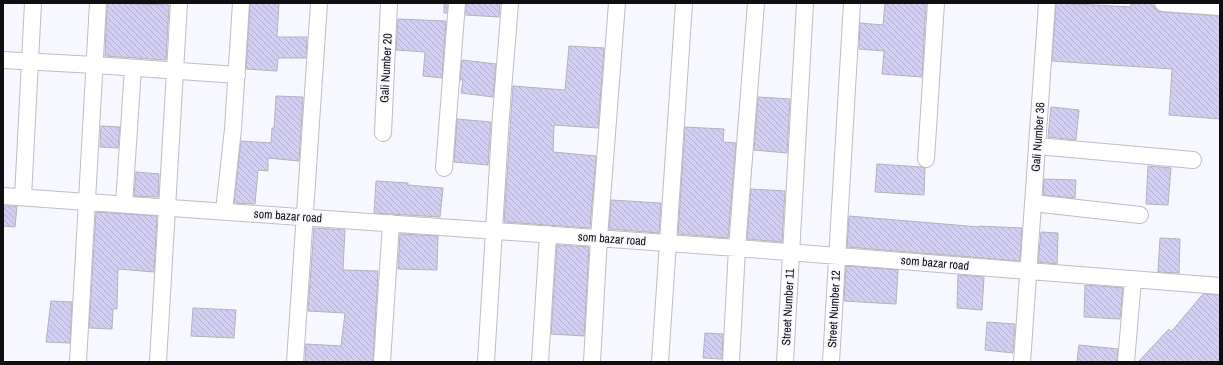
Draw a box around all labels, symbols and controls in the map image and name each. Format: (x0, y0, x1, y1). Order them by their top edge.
street label: Gali Number 20 (376, 33, 396, 103)
street label: Gali Number 36 (1028, 102, 1048, 172)
street label: som bazar road (253, 206, 323, 226)
street label: som bazar road (577, 229, 647, 249)
street label: som bazar road (900, 252, 970, 274)
street label: Street Number 11 (778, 268, 798, 346)
street label: Street Number 12 (824, 270, 844, 348)

